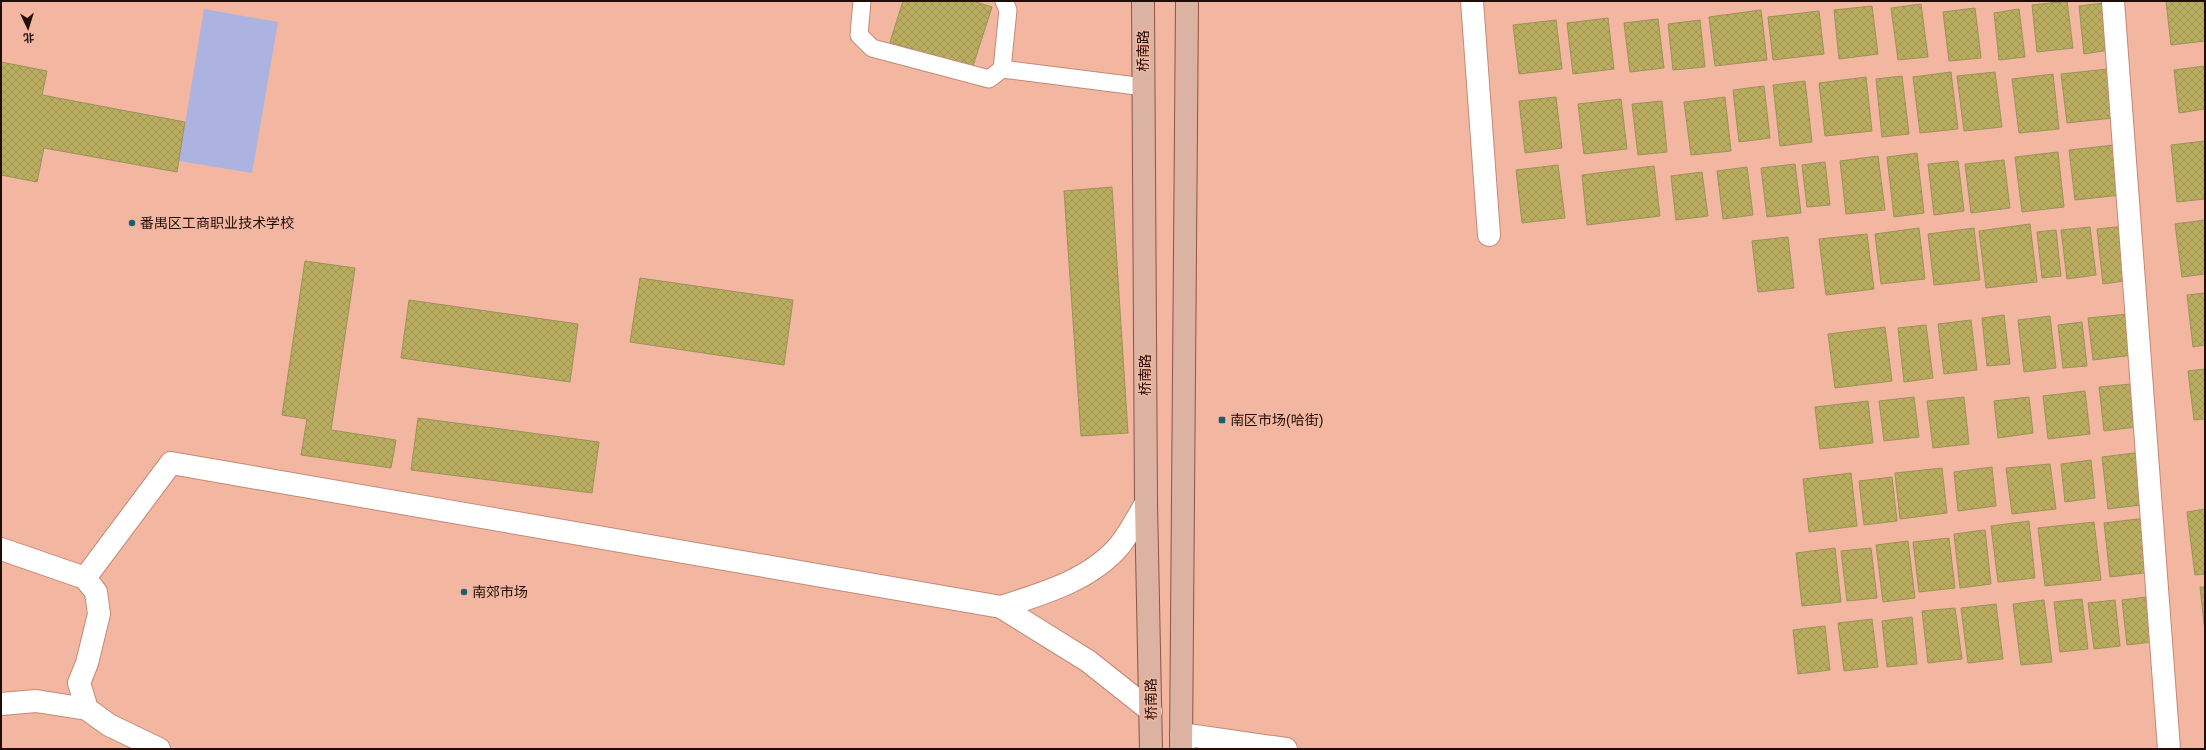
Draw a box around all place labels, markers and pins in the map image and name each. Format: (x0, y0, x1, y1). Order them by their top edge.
place label: 番禺区工商职业技术学校 (140, 215, 294, 231)
marker: 番禺区工商职业技术学校 (127, 218, 137, 228)
place label: 南区市场(哈街) (1230, 412, 1323, 428)
marker: 南区市场(哈街) (1217, 415, 1227, 425)
place label: 南郊市场 (472, 584, 528, 600)
marker: 南郊市场 (459, 587, 469, 597)

